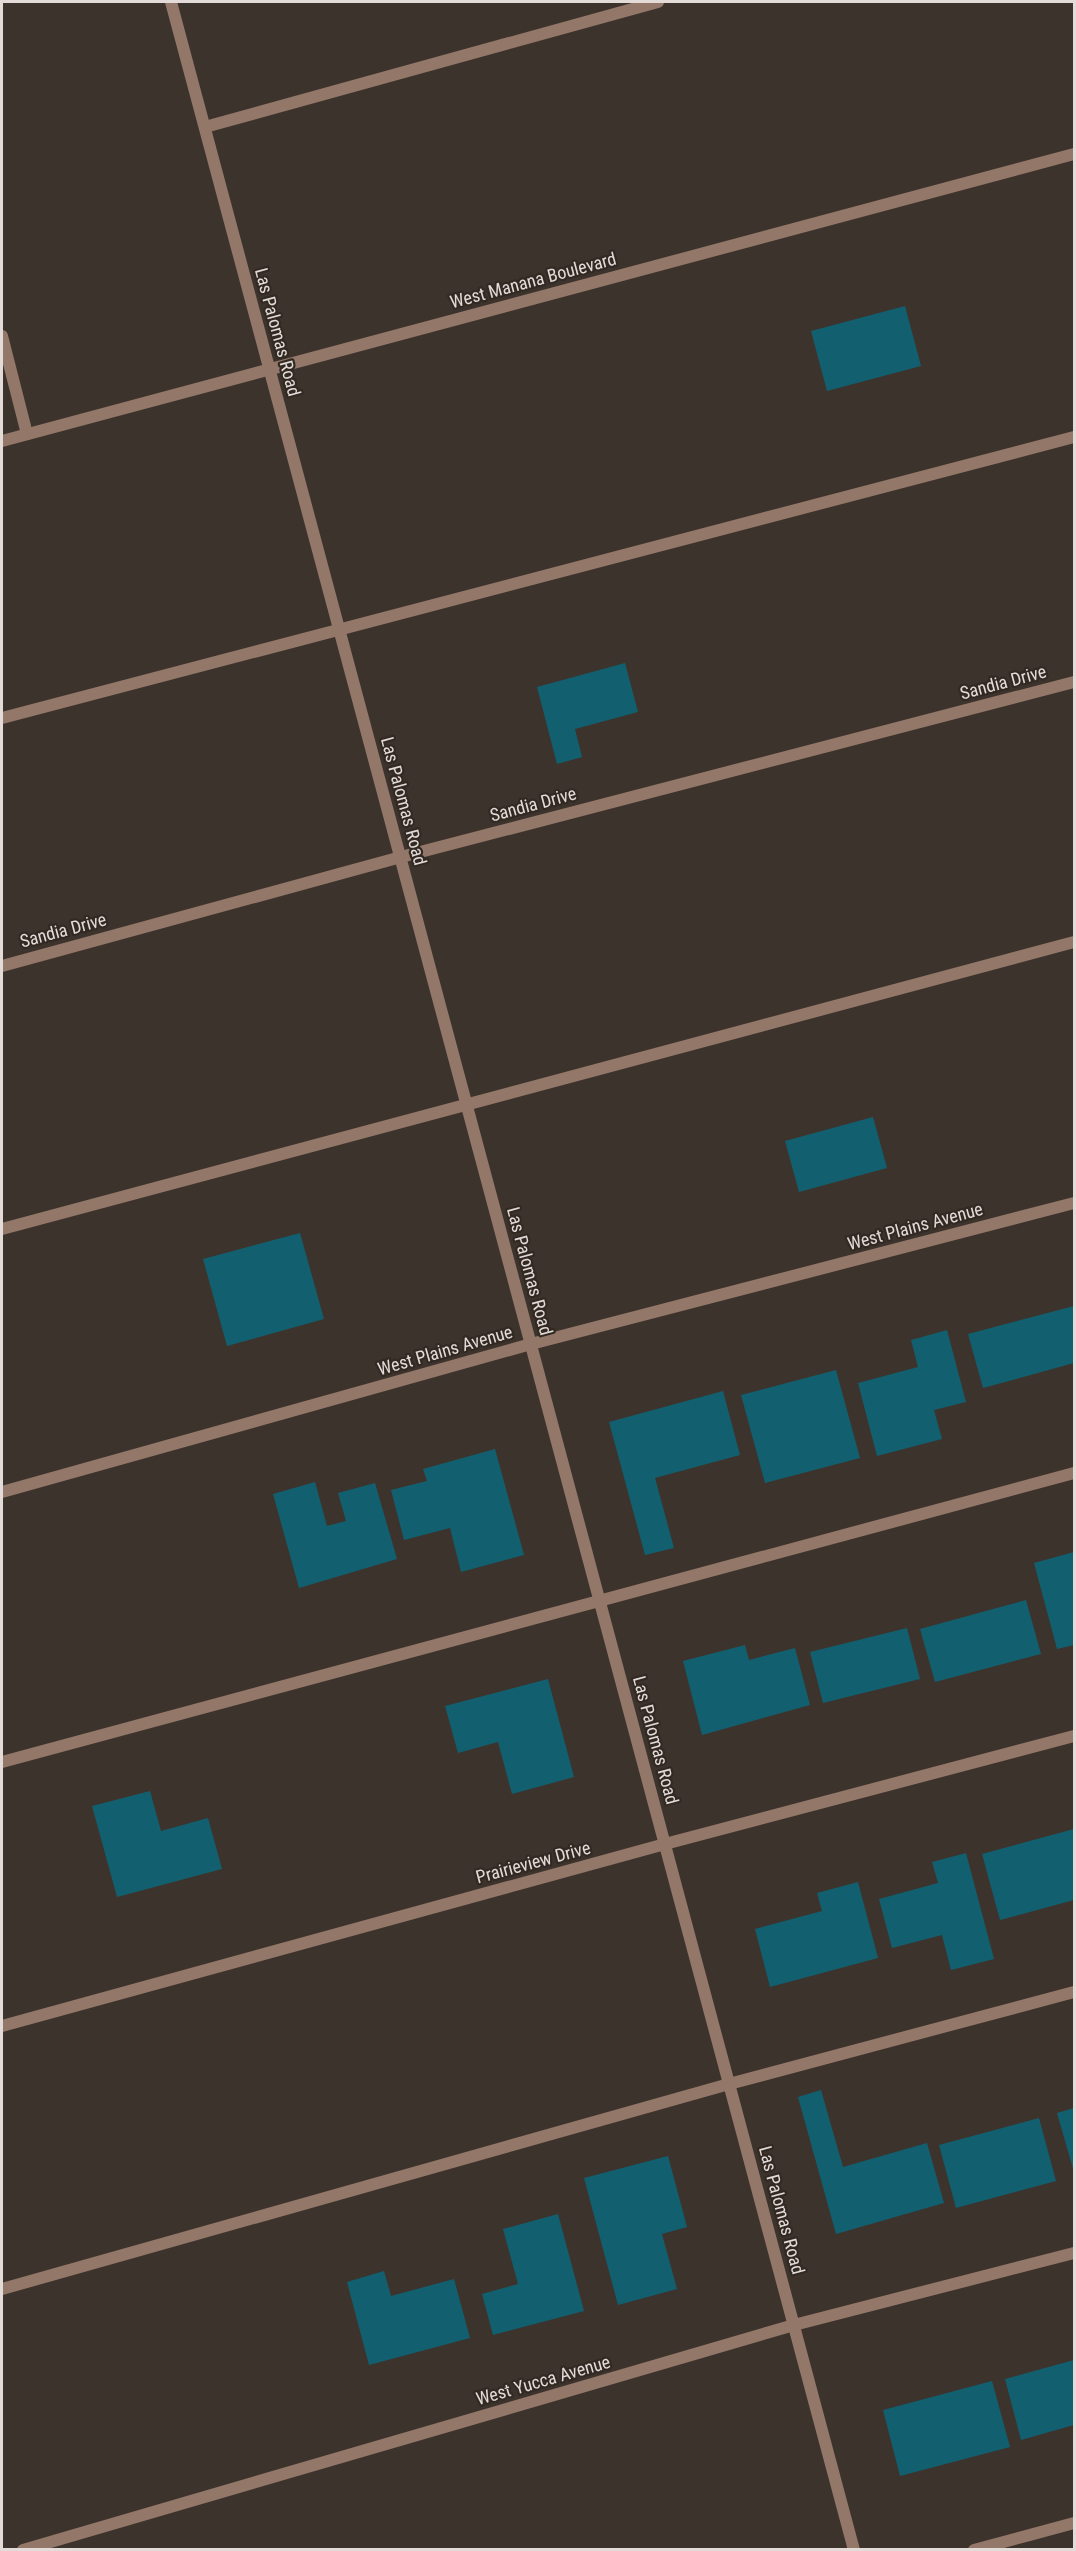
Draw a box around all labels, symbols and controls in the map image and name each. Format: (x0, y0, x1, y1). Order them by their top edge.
street label: West Manana Boulevard (448, 248, 618, 312)
street label: Las Palomas Road (251, 266, 305, 398)
street label: Sandia Drive (958, 660, 1048, 704)
street label: Las Palomas Road (377, 735, 431, 867)
street label: Sandia Drive (488, 782, 578, 826)
street label: Sandia Drive (18, 908, 108, 952)
street label: West Plains Avenue (845, 1198, 985, 1254)
street label: Las Palomas Road (503, 1205, 557, 1337)
street label: West Plains Avenue (375, 1321, 515, 1379)
street label: Las Palomas Road (629, 1674, 683, 1806)
street label: Prairieview Drive (473, 1837, 593, 1887)
street label: Las Palomas Road (755, 2144, 809, 2276)
street label: West Yucca Avenue (474, 2351, 612, 2409)

